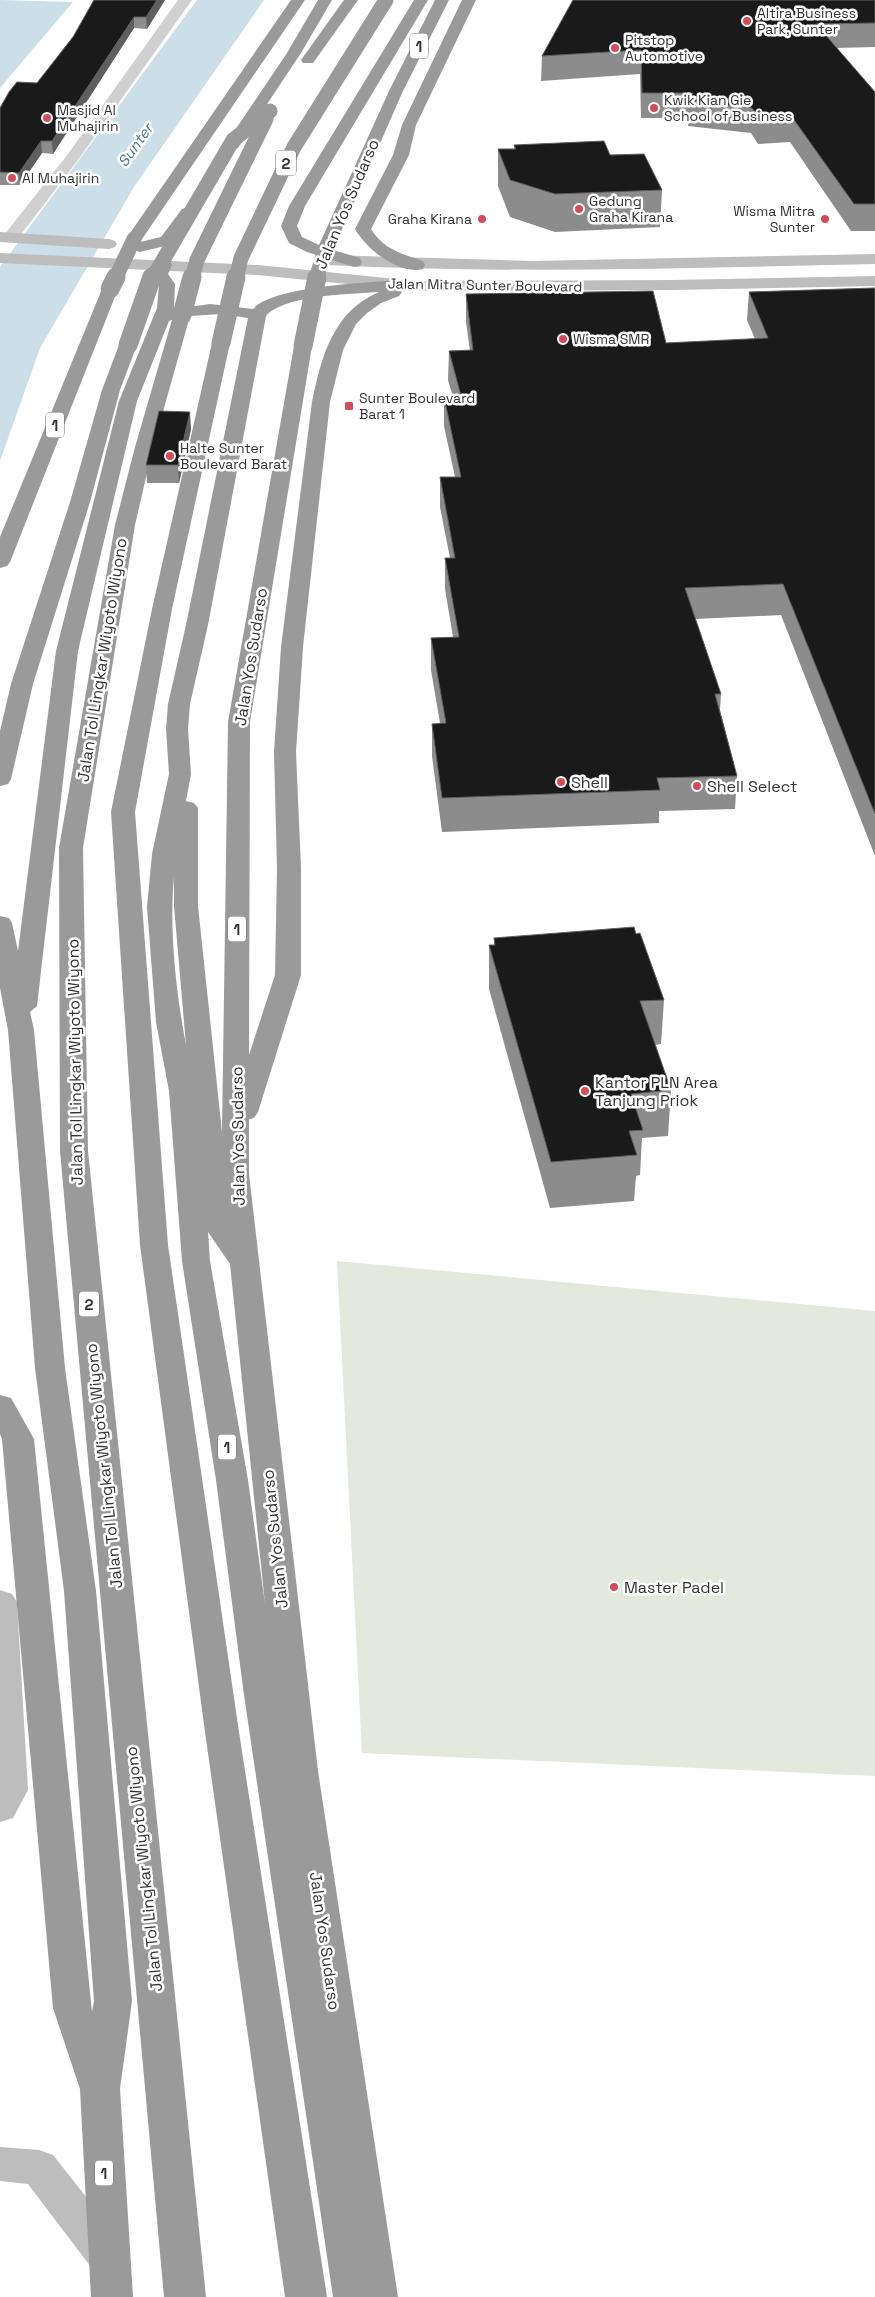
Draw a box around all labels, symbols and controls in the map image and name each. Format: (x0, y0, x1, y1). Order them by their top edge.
place label: Altira Business Park, Sunter (757, 4, 856, 38)
marker: Altira Business Park, Sunter (741, 15, 753, 27)
place label: Pitstop Automotive (625, 31, 703, 65)
road number: 1 (410, 34, 428, 58)
marker: Pitstop Automotive (609, 42, 621, 54)
place label: Kwik Kian Gie School of Business (664, 91, 792, 125)
place label: Masjid Al Muhajirin (57, 101, 119, 135)
marker: Kwik Kian Gie School of Business (648, 102, 660, 114)
marker: Masjid Al Muhajirin (41, 112, 53, 124)
water label: Sunter (113, 119, 157, 170)
street label: Jalan Yos Sudarso (310, 136, 384, 272)
road number: 2 (276, 150, 296, 176)
place label: Al Muhajirin (22, 169, 99, 187)
marker: Al Muhajirin (6, 172, 18, 184)
place label: Gedung Graha Kirana (589, 192, 673, 226)
place label: Wisma Mitra Sunter (733, 202, 815, 236)
marker: Gedung Graha Kirana (573, 203, 585, 215)
place label: Graha Kirana (388, 210, 472, 228)
marker: Graha Kirana (476, 213, 488, 225)
marker: Wisma Mitra Sunter (819, 213, 831, 225)
street label: Jalan Mitra Sunter Boulevard (388, 274, 582, 296)
place label: Wisma SMR (573, 330, 649, 348)
marker: Wisma SMR (557, 333, 569, 345)
place label: Sunter Boulevard Barat 1 (359, 389, 475, 423)
marker: Sunter Boulevard Barat 1 (343, 400, 355, 412)
road number: 1 (46, 412, 64, 438)
place label: Halte Sunter Boulevard Barat (180, 439, 287, 473)
marker: Halte Sunter Boulevard Barat (164, 450, 176, 462)
street label: Jalan Tol Lingkar Wiyoto Wiyono (72, 537, 132, 783)
street label: Jalan Yos Sudarso (230, 587, 272, 727)
place label: Shell (571, 772, 608, 793)
marker: Shell (555, 776, 567, 788)
place label: Shell Select (707, 776, 797, 797)
marker: Shell Select (691, 780, 703, 792)
road number: 1 (228, 916, 246, 942)
street label: Jalan Tol Lingkar Wiyoto Wiyono (62, 939, 88, 1185)
street label: Jalan Yos Sudarso (226, 1066, 250, 1206)
place label: Kantor PLN Area Tanjung Priok (595, 1072, 718, 1111)
marker: Kantor PLN Area Tanjung Priok (579, 1085, 591, 1097)
road number: 2 (79, 1292, 99, 1316)
street label: Jalan Tol Lingkar Wiyoto Wiyono (81, 1342, 127, 1590)
road number: 1 (218, 1434, 236, 1460)
street label: Jalan Yos Sudarso (257, 1469, 293, 1609)
place label: Master Padel (624, 1577, 724, 1598)
marker: Master Padel (608, 1581, 620, 1593)
street label: Jalan Tol Lingkar Wiyoto Wiyono (121, 1745, 167, 1993)
street label: Jalan Yos Sudarso (305, 1871, 345, 2011)
road number: 1 (95, 2160, 113, 2186)

